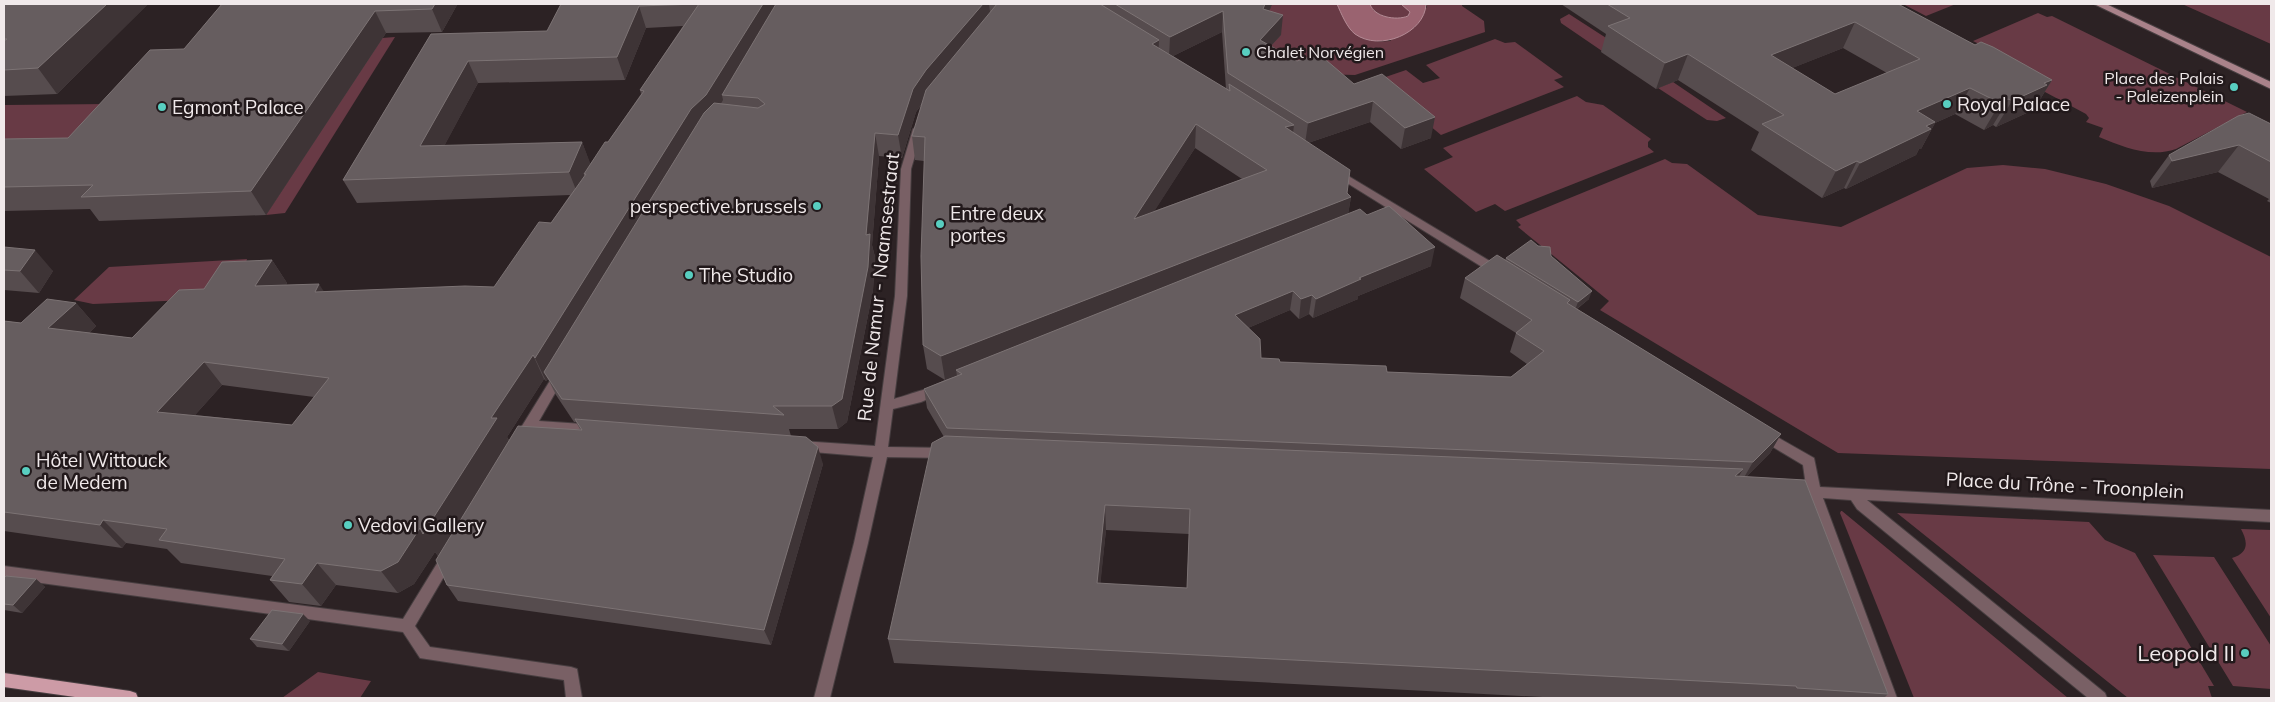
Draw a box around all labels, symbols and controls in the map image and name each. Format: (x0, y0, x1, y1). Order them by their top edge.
place label: Chalet Norvégien (1256, 42, 1384, 62)
marker: Chalet Norvégien (1240, 46, 1252, 58)
place label: Place des Palais - Paleizenplein (2104, 68, 2224, 106)
marker: Place des Palais - Paleizenplein (2228, 81, 2240, 93)
place label: Royal Palace (1957, 92, 2070, 116)
place label: Egmont Palace (172, 95, 304, 119)
marker: Royal Palace (1941, 98, 1953, 110)
marker: Egmont Palace (156, 101, 168, 113)
street label: Rue de Namur - Naamsestraat (852, 151, 904, 422)
place label: perspective.brussels (630, 194, 807, 218)
marker: perspective.brussels (811, 200, 823, 212)
place label: Entre deux portes (950, 201, 1044, 247)
marker: Entre deux portes (934, 218, 946, 230)
place label: The Studio (699, 263, 793, 287)
marker: The Studio (683, 269, 695, 281)
place label: Hôtel Wittouck de Medem (36, 448, 168, 494)
marker: Hôtel Wittouck de Medem (20, 465, 32, 477)
street label: Place du Trône - Troonplein (1945, 467, 2185, 503)
place label: Vedovi Gallery (358, 513, 484, 537)
marker: Vedovi Gallery (342, 519, 354, 531)
place label: Leopold II (2137, 639, 2235, 667)
marker: Leopold II (2239, 647, 2251, 659)

